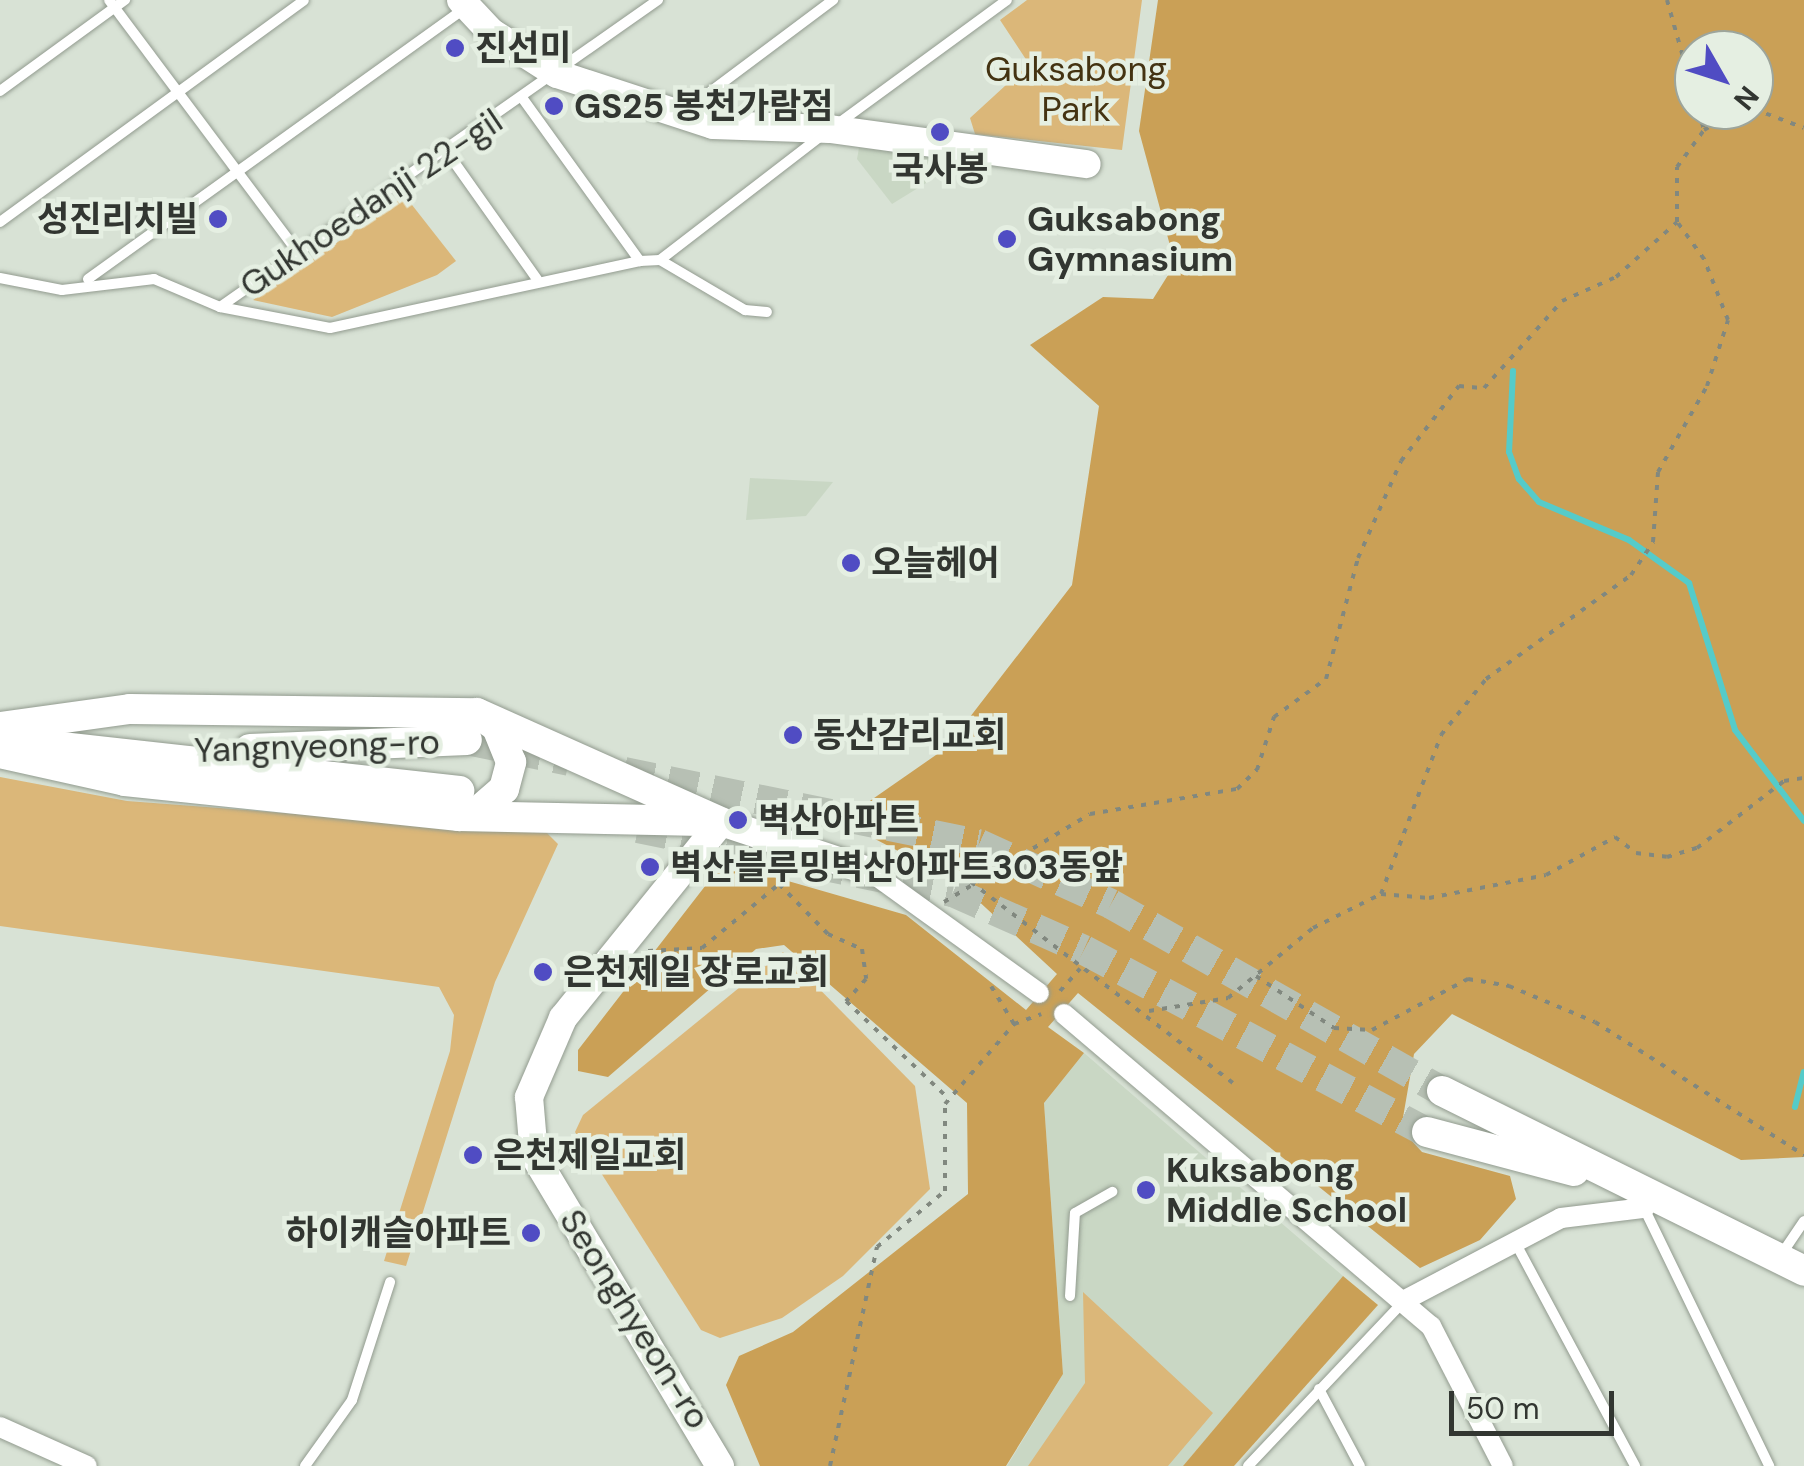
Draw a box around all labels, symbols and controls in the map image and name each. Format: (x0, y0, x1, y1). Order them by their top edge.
place label: 진선미 (475, 27, 572, 69)
north arrow (1674, 30, 1774, 130)
marker: 진선미 (444, 37, 466, 59)
park label: Guksabong Park (985, 48, 1167, 130)
text: N (1725, 78, 1767, 118)
place label: GS25 봉천가람점 (574, 85, 834, 127)
marker: GS25 봉천가람점 (543, 95, 565, 117)
street label: Gukhoedanji 22-gil (232, 100, 510, 306)
marker: 국사봉 (929, 121, 951, 143)
place label: 국사봉 (892, 148, 988, 190)
place label: 성진리치빌 (37, 198, 198, 240)
place label: Guksabong Gymnasium (1027, 198, 1233, 280)
marker: 성진리치빌 (207, 208, 229, 230)
marker: Guksabong Gymnasium (996, 228, 1018, 250)
place label: 오늘헤어 (871, 542, 1000, 584)
marker: 오늘헤어 (840, 552, 862, 574)
place label: 동산감리교회 (813, 714, 1006, 756)
street label: Yangnyeong-ro (193, 721, 441, 771)
marker: 동산감리교회 (782, 724, 804, 746)
place label: 벽산아파트 (758, 799, 919, 841)
marker: 벽산아파트 (727, 809, 749, 831)
place label: 벽산블루밍벽산아파트303동앞 (670, 846, 1123, 888)
marker: 벽산블루밍벽산아파트303동앞 (639, 856, 661, 878)
place label: 은천제일 장로교회 (563, 951, 829, 993)
marker: 은천제일 장로교회 (532, 961, 554, 983)
place label: 은천제일교회 (493, 1134, 686, 1176)
marker: 은천제일교회 (462, 1144, 484, 1166)
place label: Kuksabong Middle School (1166, 1149, 1407, 1231)
marker: Kuksabong Middle School (1135, 1179, 1157, 1201)
street label: Seonghyeon-ro (551, 1202, 719, 1436)
place label: 하이캐슬아파트 (286, 1212, 511, 1254)
marker: 하이캐슬아파트 (520, 1222, 542, 1244)
scale bar (1454, 1371, 1619, 1433)
text: 50 m (1466, 1389, 1540, 1428)

